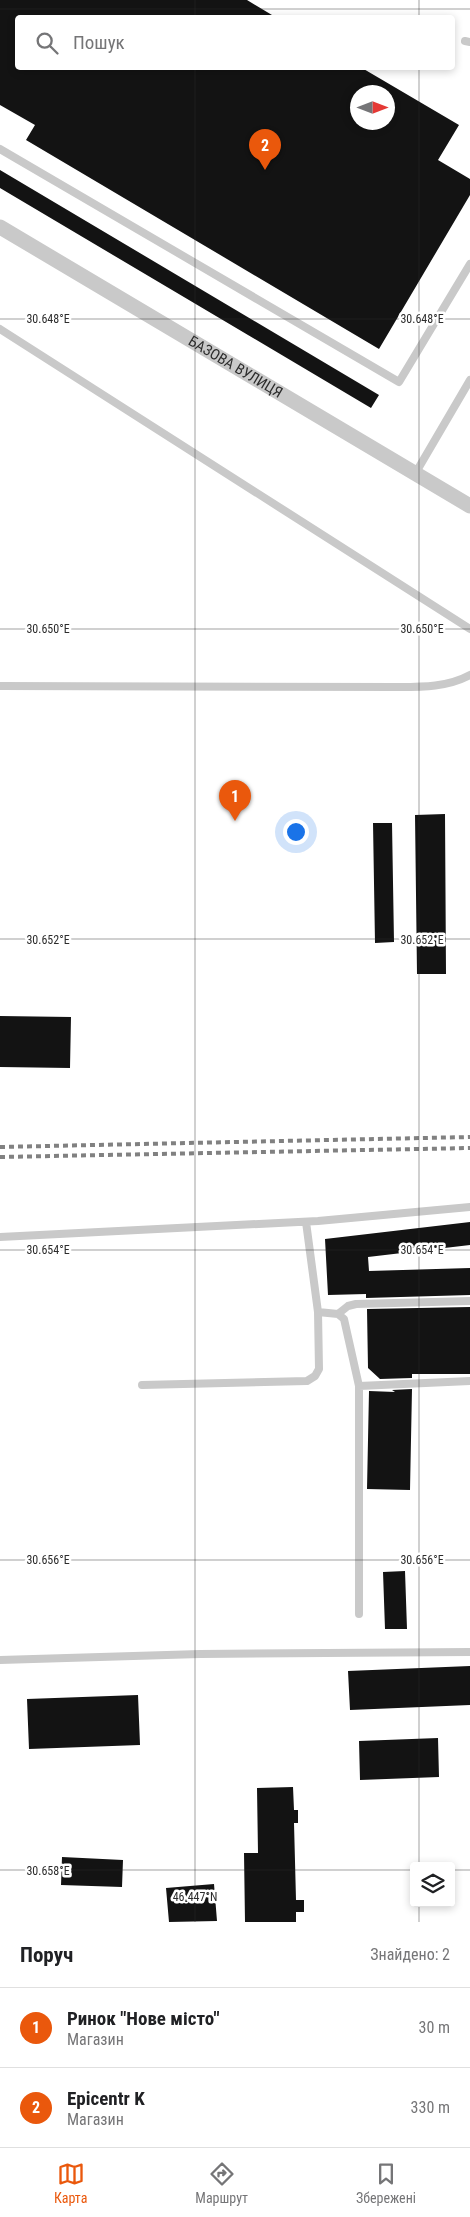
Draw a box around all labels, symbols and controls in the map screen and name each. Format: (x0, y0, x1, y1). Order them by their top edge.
search box (15, 15, 455, 70)
icon: search (33, 29, 61, 57)
text: Пошук (73, 31, 125, 54)
north arrow (350, 85, 395, 130)
pin: 2 (249, 129, 281, 170)
text: 30.648°E (26, 312, 70, 326)
text: 30.648°E (400, 312, 444, 326)
street label: БАЗОВА ВУЛИЦЯ (185, 332, 286, 402)
text: 30.650°E (26, 622, 70, 636)
text: 30.650°E (400, 622, 444, 636)
pin: 1 (219, 780, 251, 821)
your location (283, 819, 309, 845)
text: 30.652°E (26, 933, 70, 947)
text: 30.652°E (400, 933, 444, 947)
text: 30.654°E (26, 1243, 70, 1257)
text: 30.654°E (400, 1243, 444, 1257)
text: 30.656°E (26, 1553, 70, 1567)
text: 30.656°E (400, 1553, 444, 1567)
map controls (410, 1862, 455, 1907)
button: layers (410, 1862, 455, 1907)
text: 30.658°E (26, 1864, 70, 1878)
text: 46.447°N (173, 1890, 217, 1904)
text: Поруч (20, 1943, 73, 1967)
text: Знайдено: 2 (370, 1945, 450, 1964)
text: Ринок "Нове місто" (67, 2007, 220, 2030)
text: 1 (32, 2018, 40, 2037)
text: 30 m (418, 2018, 450, 2037)
text: Магазин (67, 2030, 124, 2049)
text: Epicentr K (67, 2087, 145, 2110)
text: 2 (32, 2098, 40, 2117)
text: 330 m (411, 2098, 450, 2117)
text: Магазин (67, 2110, 124, 2129)
tab: Карта (54, 2160, 87, 2206)
tab: Маршрут (195, 2160, 248, 2206)
tab: Збережені (356, 2160, 416, 2206)

